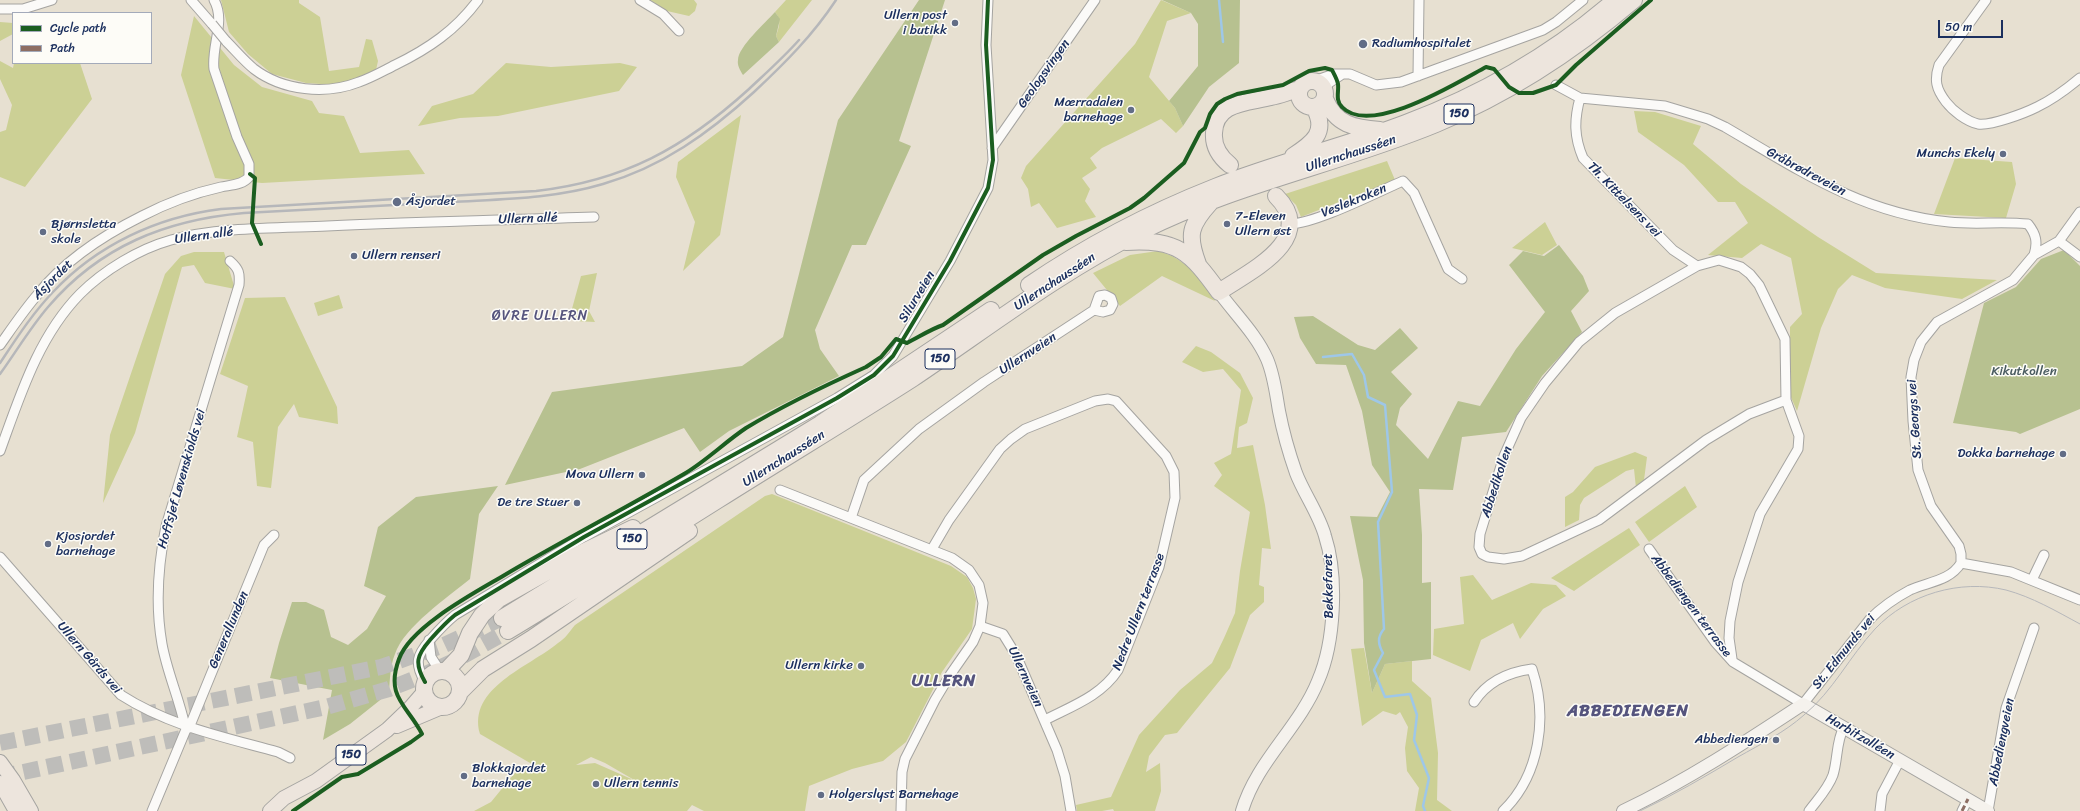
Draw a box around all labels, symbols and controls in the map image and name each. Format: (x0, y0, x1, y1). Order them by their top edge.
place label: Ullern post i butikk (884, 8, 947, 39)
legend (12, 12, 152, 64)
scale bar (1940, 12, 2005, 38)
text: 50 m (1945, 16, 1972, 38)
text: Cycle path (50, 17, 106, 39)
marker: Ullern post i butikk (950, 18, 960, 28)
place label: Radiumhospitalet (1372, 36, 1471, 52)
text: Path (50, 37, 75, 59)
street label: Geologsvingen (1015, 37, 1073, 111)
marker: Radiumhospitalet (1357, 38, 1369, 50)
place label: Mærradalen barnehage (1054, 95, 1123, 126)
road number: 150 (1444, 104, 1474, 124)
marker: Mærradalen barnehage (1126, 105, 1136, 115)
street label: Ullernchausséen (1304, 132, 1398, 176)
street label: Gråbrødreveien (1764, 145, 1848, 199)
place label: Munchs Ekely (1917, 146, 1995, 162)
marker: Munchs Ekely (1998, 149, 2008, 159)
street label: Th. Kittelsens vei (1584, 159, 1664, 241)
street label: Veslekroken (1319, 181, 1389, 221)
place label: Åsjordet (406, 194, 456, 210)
marker: Åsjordet (391, 196, 403, 208)
place label: 7-Eleven Ullern øst (1235, 209, 1292, 240)
street label: Ullern allé (498, 210, 558, 228)
place label: Bjørnsletta skole (51, 217, 116, 248)
marker: 7-Eleven Ullern øst (1222, 219, 1232, 229)
street label: Ullern allé (174, 224, 234, 248)
marker: Bjørnsletta skole (38, 227, 48, 237)
place label: Ullern renseri (362, 248, 440, 264)
street label: Ullernchausséen (1011, 250, 1099, 314)
marker: Ullern renseri (349, 251, 359, 261)
street label: Åsjordet (30, 257, 76, 303)
street label: Silurveien (896, 268, 938, 326)
district label: ØVRE ULLERN (492, 308, 588, 324)
street label: Ullernveien (996, 330, 1060, 378)
road number: 150 (925, 349, 955, 369)
park label: Kikutkollen (1991, 364, 2057, 380)
street label: St. Georgs vei (1904, 379, 1926, 459)
street label: Hoffsjef Løvenskiolds vei (155, 408, 209, 550)
street label: Ullernchausséen (740, 427, 828, 491)
street label: Abbedikollen (1478, 444, 1516, 520)
place label: Dokka barnehage (1958, 446, 2055, 462)
marker: Dokka barnehage (2058, 449, 2068, 459)
place label: Mova Ullern (566, 467, 634, 483)
marker: Mova Ullern (637, 470, 647, 480)
place label: De tre Stuer (497, 495, 569, 511)
marker: De tre Stuer (572, 498, 582, 508)
place label: Kjosjordet barnehage (56, 529, 115, 560)
road number: 150 (617, 529, 647, 549)
marker: Kjosjordet barnehage (43, 539, 53, 549)
street label: Nedre Ullern terrasse (1109, 551, 1169, 673)
street label: Abbediengen terrasse (1647, 552, 1735, 660)
street label: Bekkefaret (1321, 553, 1337, 619)
street label: Generallunden (206, 589, 252, 671)
street label: St. Edmunds vei (1809, 611, 1879, 693)
street label: Ullern Gårds vei (54, 619, 124, 697)
street label: Ullernveien (1004, 644, 1046, 710)
place label: Ullern kirke (785, 658, 853, 674)
marker: Ullern kirke (856, 661, 866, 671)
district label: ULLERN (912, 672, 976, 692)
street label: Abbediengveien (1986, 697, 2018, 787)
district label: ABBEDIENGEN (1567, 702, 1689, 722)
street label: Harbitzalléen (1823, 711, 1897, 763)
place label: Abbediengen (1695, 732, 1768, 748)
marker: Abbediengen (1771, 735, 1781, 745)
road number: 150 (336, 745, 366, 765)
place label: Blokkajordet barnehage (472, 761, 546, 792)
marker: Blokkajordet barnehage (459, 771, 469, 781)
place label: Ullern tennis (604, 776, 678, 792)
marker: Ullern tennis (591, 779, 601, 789)
place label: Holgerslyst Barnehage (829, 787, 959, 803)
marker: Holgerslyst Barnehage (816, 790, 826, 800)

